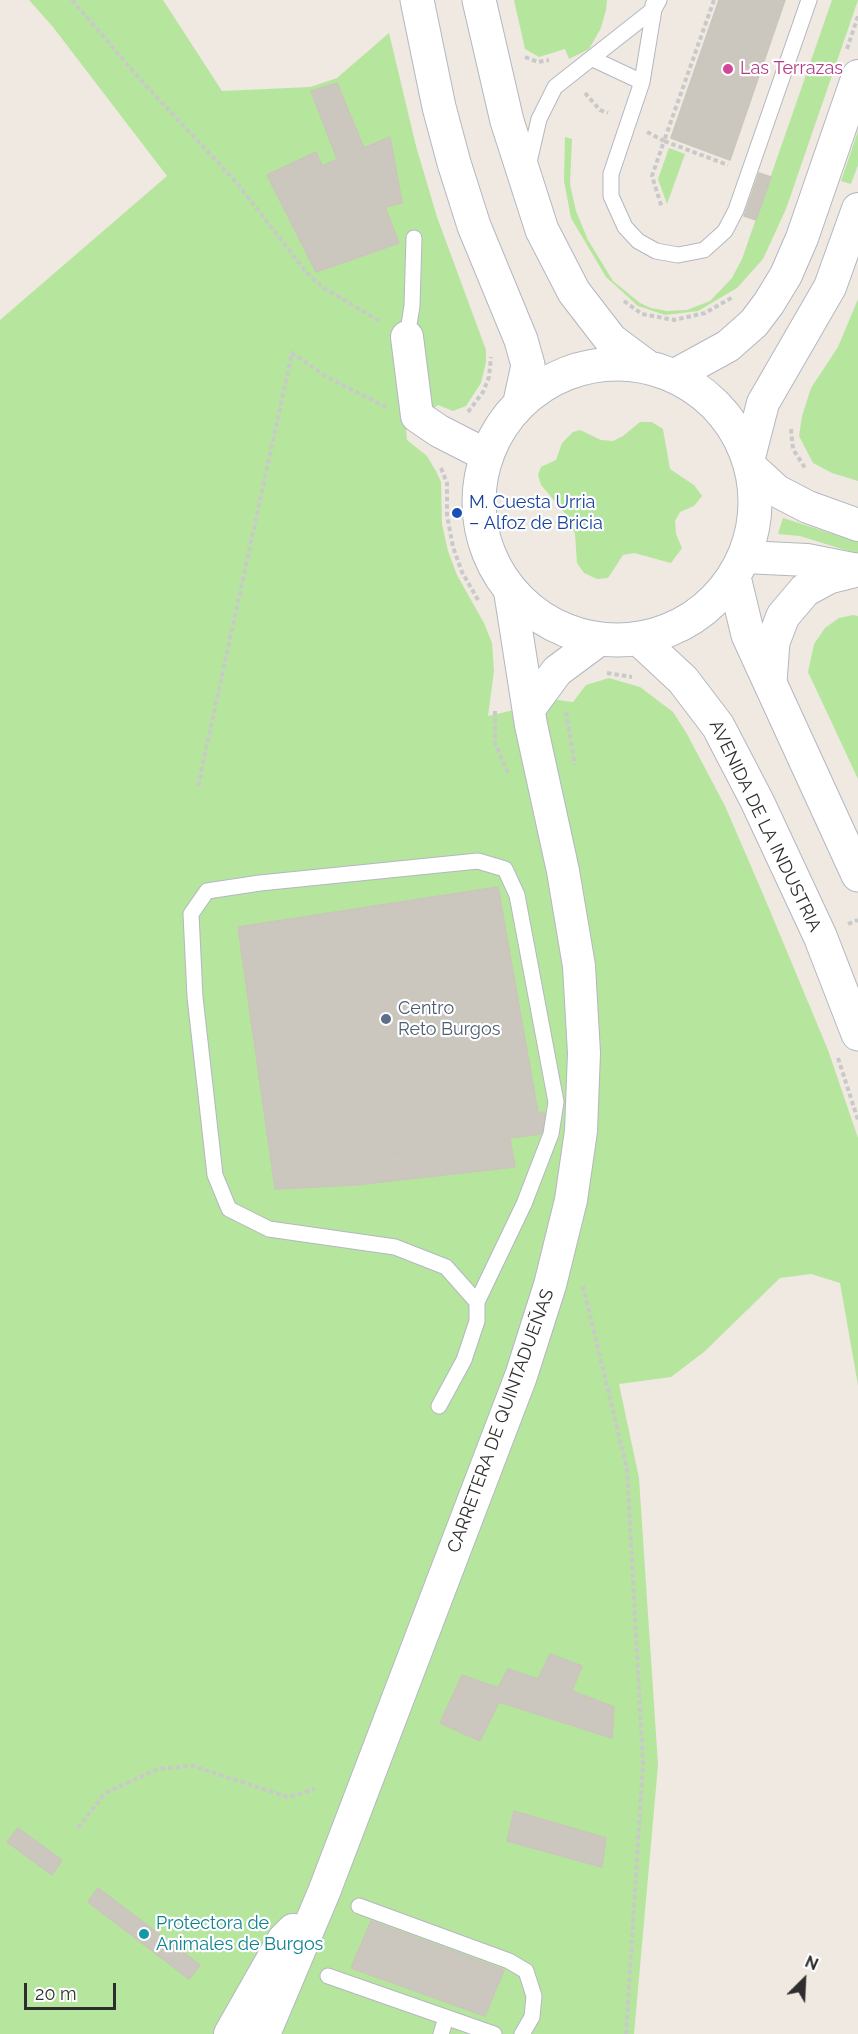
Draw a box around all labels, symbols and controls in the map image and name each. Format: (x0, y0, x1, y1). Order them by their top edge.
place label: Las Terrazas (740, 58, 843, 80)
marker: Las Terrazas (721, 62, 735, 76)
place label: M. Cuesta Urria – Alfoz de Bricia (469, 492, 603, 534)
marker: M. Cuesta Urria – Alfoz de Bricia (450, 506, 464, 520)
street label: AVENIDA DE LA INDUSTRIA (704, 717, 826, 935)
place label: Centro Reto Burgos (398, 998, 500, 1040)
marker: Centro Reto Burgos (379, 1012, 393, 1026)
street label: CARRETERA DE QUINTADUEÑAS (443, 1286, 559, 1556)
place label: Protectora de Animales de Burgos (156, 1913, 323, 1956)
marker: Protectora de Animales de Burgos (137, 1927, 151, 1941)
north arrow (774, 1950, 834, 2010)
text: N (802, 1952, 821, 1974)
scale bar (27, 1971, 118, 2009)
text: 20 m (35, 1983, 77, 2004)

